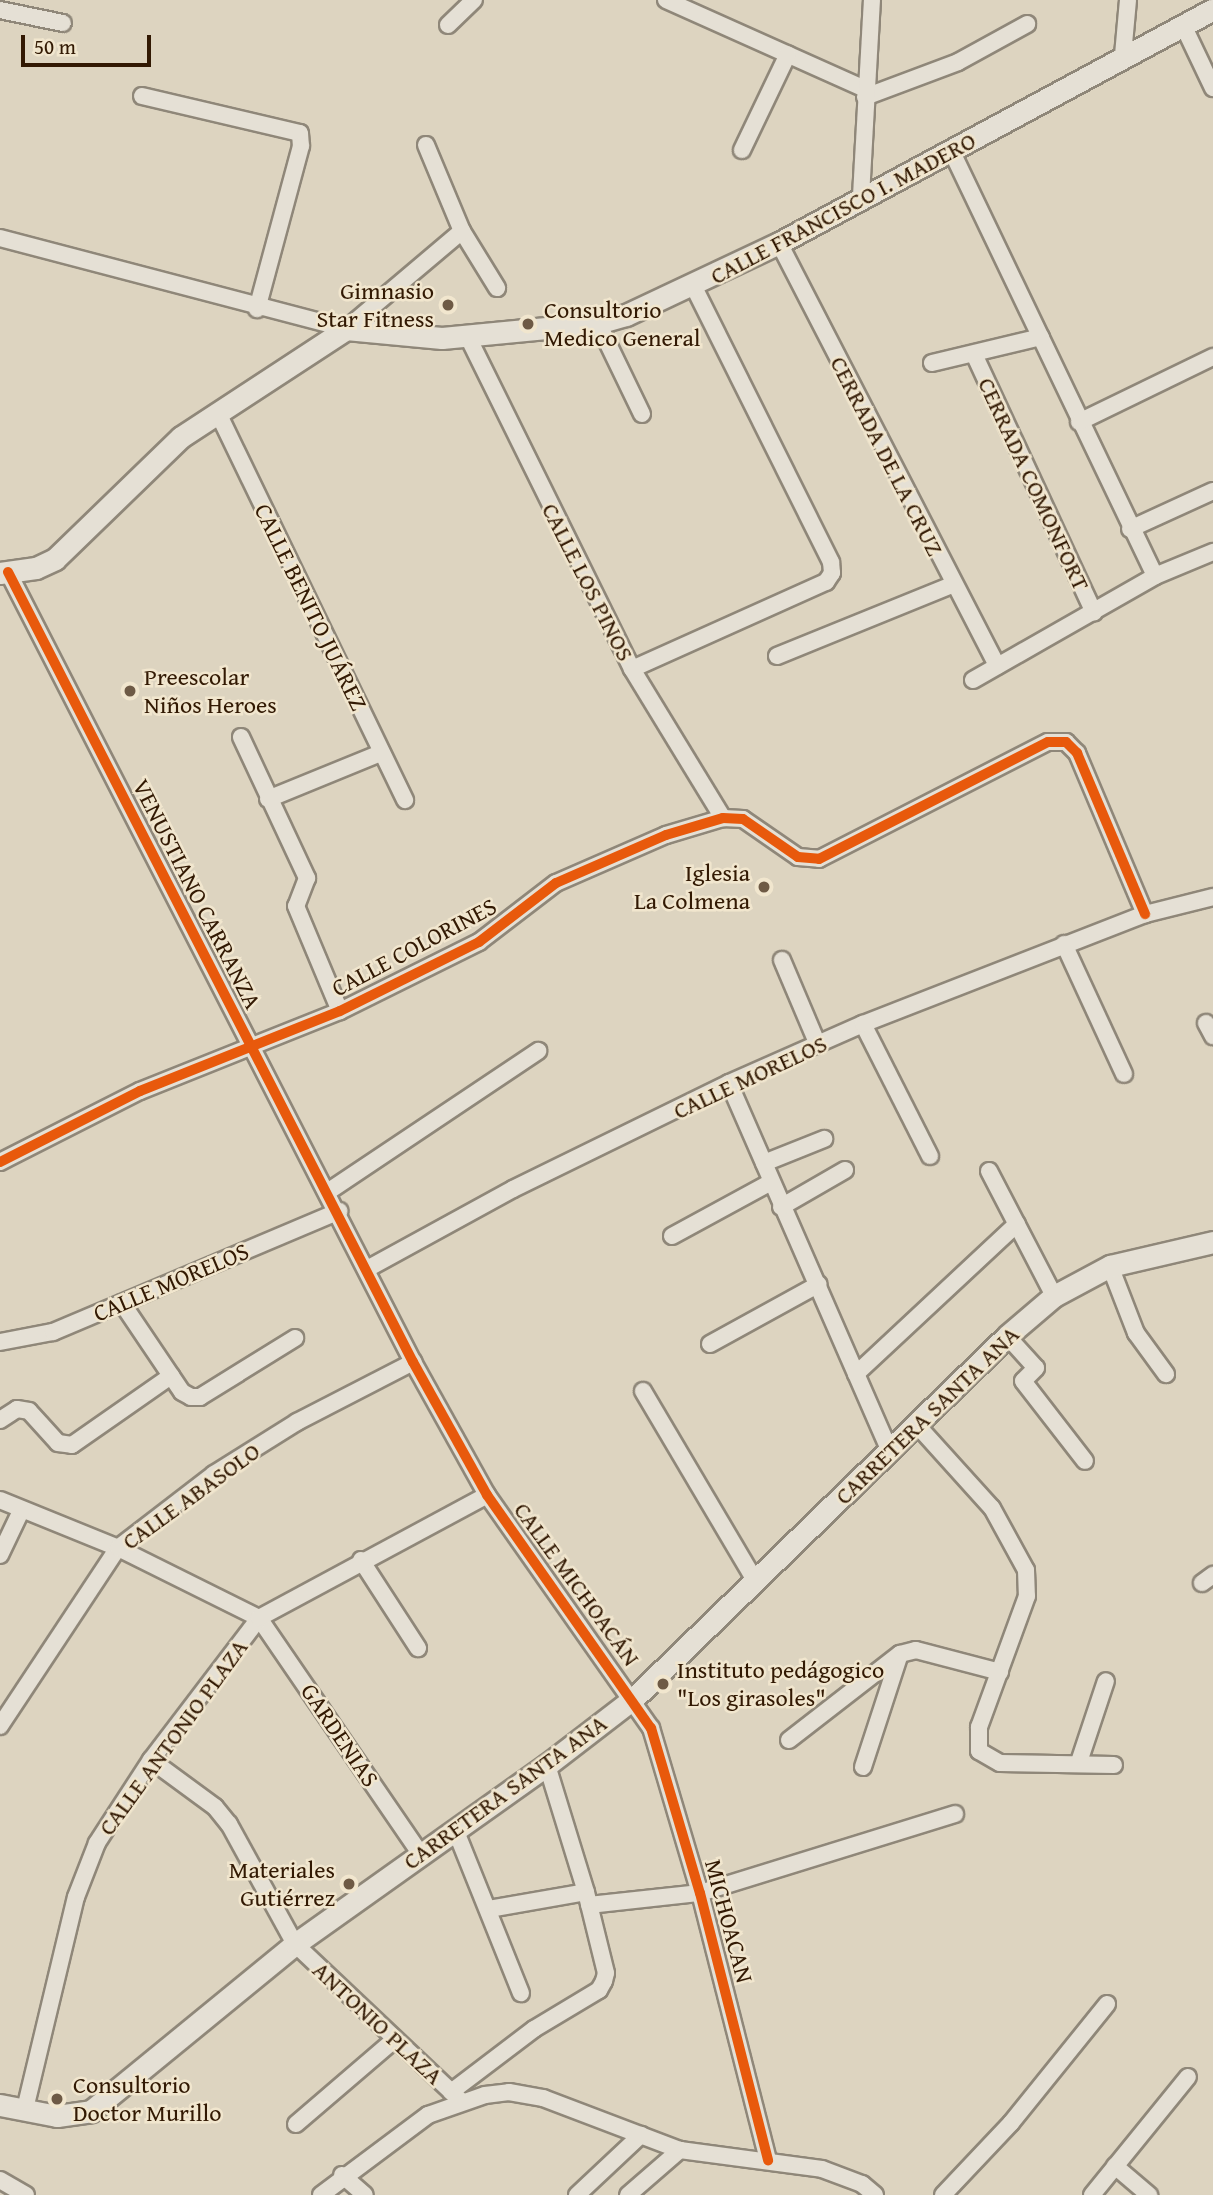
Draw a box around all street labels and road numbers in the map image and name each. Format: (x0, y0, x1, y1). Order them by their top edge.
street label: CALLE FRANCISCO I. MADERO (705, 126, 981, 290)
street label: CERRADA DE LA CRUZ (824, 351, 950, 561)
street label: CERRADA COMONFORT (972, 373, 1096, 595)
street label: CALLE LOS PINOS (536, 498, 640, 666)
street label: CALLE BENITO JUÁREZ (248, 499, 374, 715)
street label: VENUSTIANO CARRANZA (126, 774, 268, 1014)
street label: CALLE COLORINES (327, 891, 501, 1003)
street label: CALLE MORELOS (669, 1029, 831, 1125)
street label: CALLE MORELOS (89, 1236, 253, 1328)
street label: CARRETERA SANTA ANA (829, 1320, 1025, 1510)
street label: CALLE ABASOLO (117, 1436, 265, 1556)
street label: CALLE MICHOACÁN (508, 1497, 646, 1671)
street label: CALLE ANTONIO PLAZA (92, 1633, 254, 1841)
street label: GARDENIAS (295, 1678, 385, 1792)
street label: CARRETERA SANTA ANA (398, 1708, 612, 1876)
street label: MICHOACAN (699, 1856, 759, 1986)
street label: ANTONIO PLAZA (307, 1955, 449, 2091)

